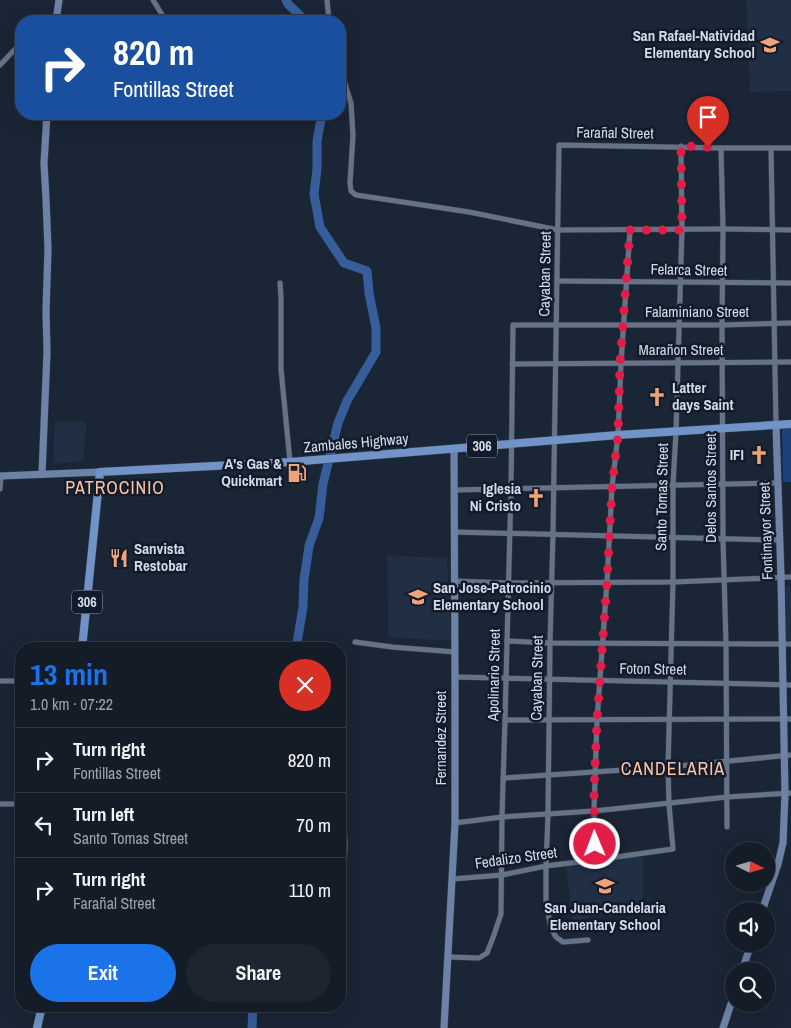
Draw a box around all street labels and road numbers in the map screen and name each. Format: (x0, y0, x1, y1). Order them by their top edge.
street label: Farañal Street (576, 121, 654, 144)
street label: Cayaban Street (533, 231, 556, 317)
street label: Felarca Street (651, 258, 728, 281)
street label: Falaminiano Street (645, 301, 750, 322)
street label: Marañon Street (639, 339, 724, 360)
street label: Zambales Highway (303, 427, 410, 458)
street label: Delos Santos Street (700, 433, 721, 543)
road number: 306 (467, 434, 497, 458)
street label: Santo Tomas Street (650, 442, 673, 551)
street label: Fontimayor Street (753, 481, 778, 580)
road number: 306 (72, 590, 102, 614)
street label: Apolinario Street (482, 628, 505, 722)
street label: Cayaban Street (525, 635, 548, 721)
street label: Foton Street (619, 657, 687, 680)
street label: Fernandez Street (430, 690, 451, 785)
street label: Fedalizo Street (473, 841, 559, 874)

